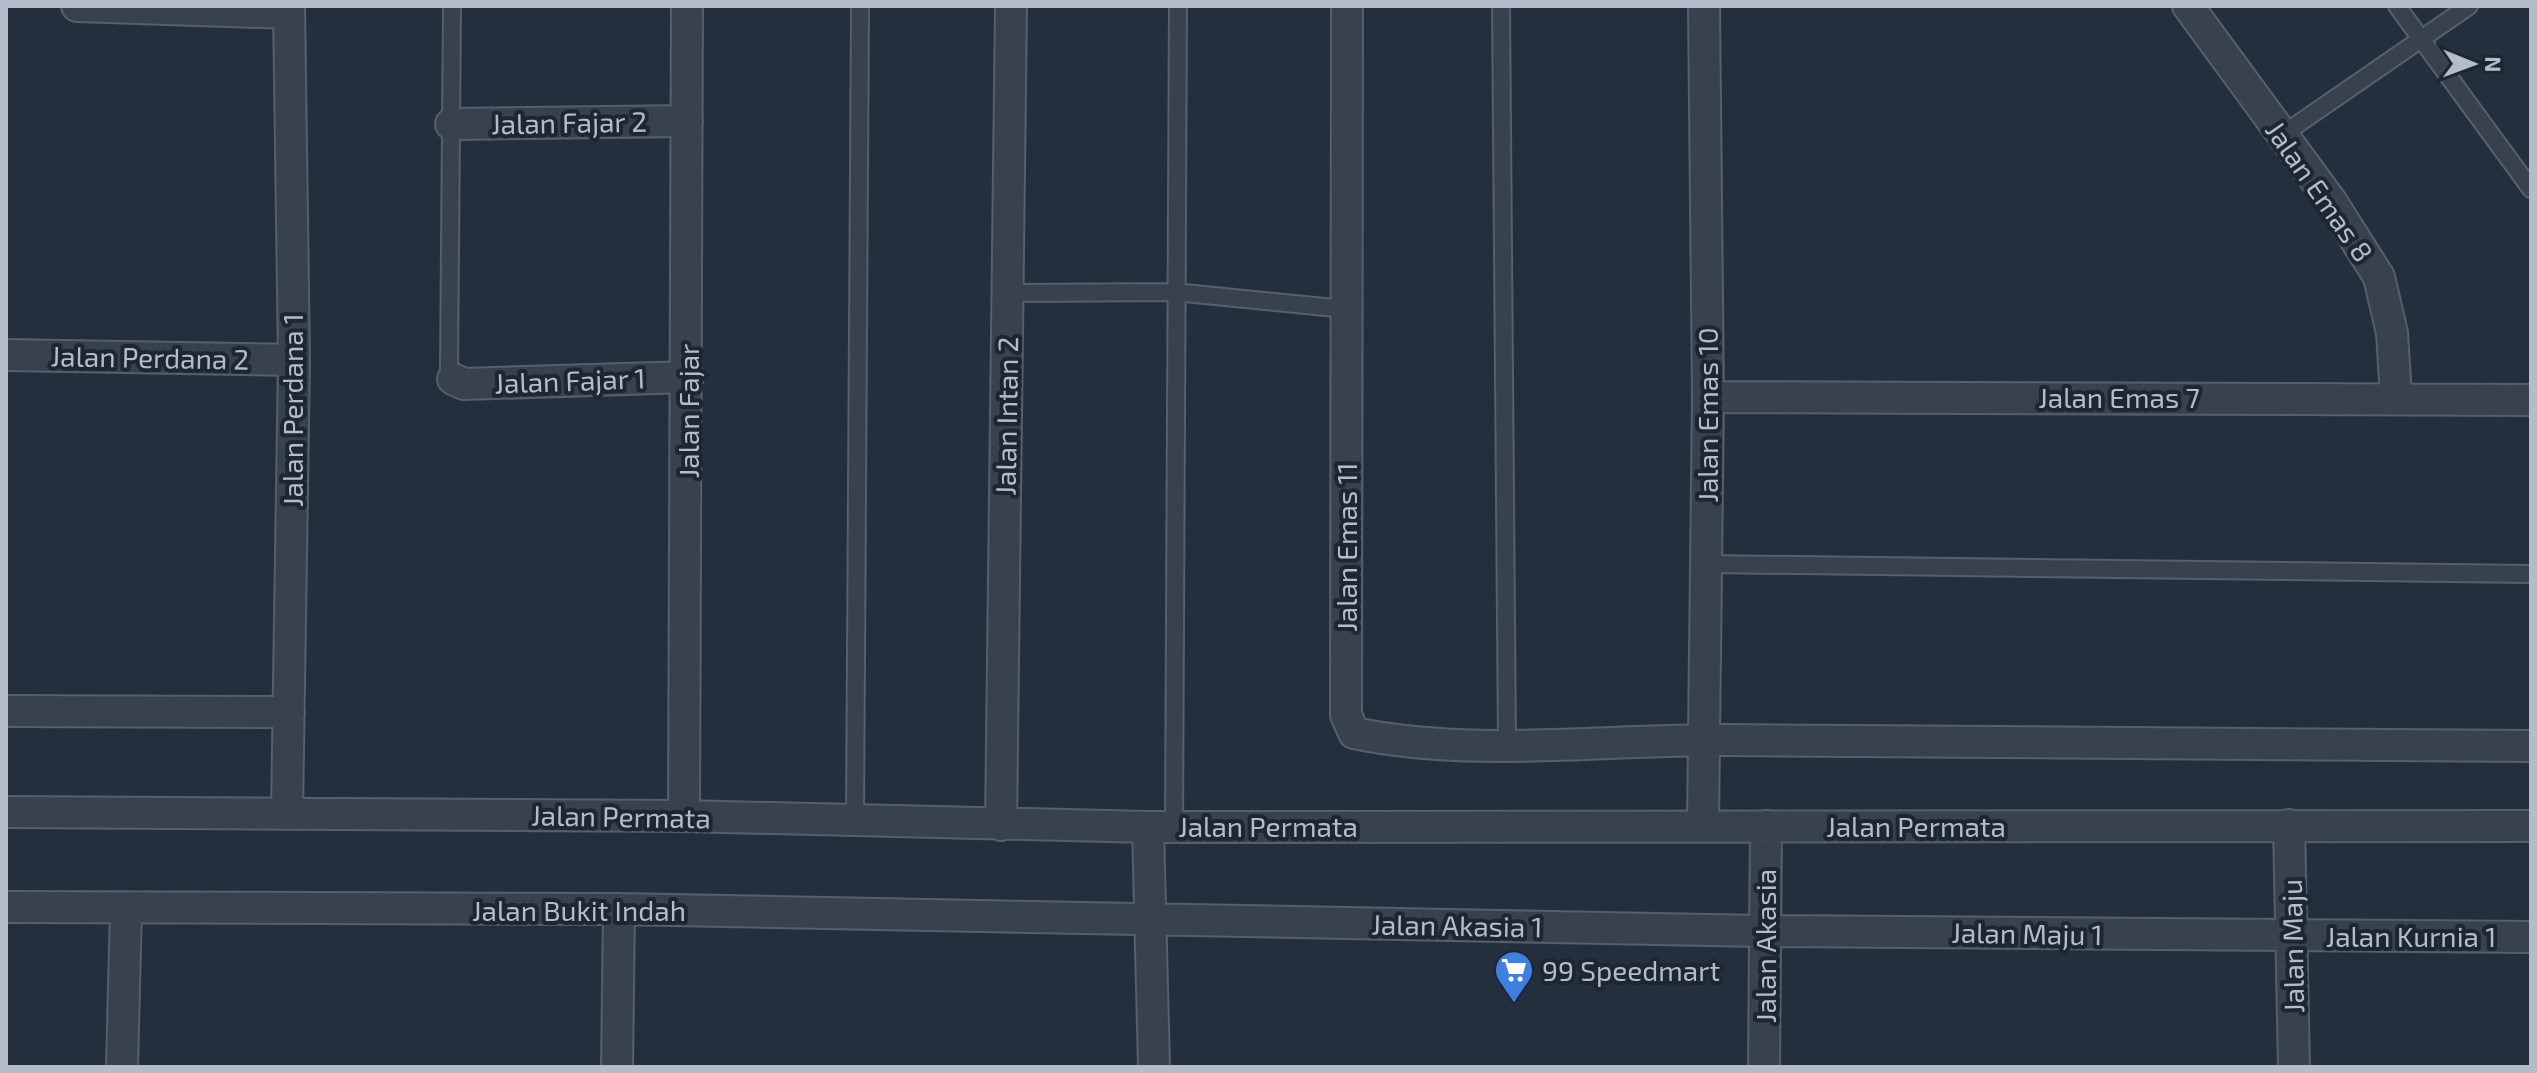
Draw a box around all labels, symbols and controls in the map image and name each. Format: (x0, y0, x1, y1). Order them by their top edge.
north arrow (2433, 24, 2513, 104)
text: N (2481, 56, 2507, 73)
street label: Jalan Fajar 2 (491, 104, 647, 140)
street label: Jalan Emas 8 (2259, 114, 2381, 268)
street label: Jalan Perdana 1 (275, 313, 309, 507)
street label: Jalan Emas 10 (1690, 327, 1724, 503)
street label: Jalan Intan 2 (988, 336, 1024, 496)
street label: Jalan Perdana 2 (50, 338, 250, 376)
street label: Jalan Fajar (671, 344, 705, 478)
street label: Jalan Fajar 1 (494, 360, 646, 400)
street label: Jalan Emas 7 (2038, 380, 2200, 414)
street label: Jalan Emas 11 (1329, 462, 1363, 632)
street label: Jalan Permata (531, 797, 711, 835)
street label: Jalan Permata (1178, 809, 1358, 843)
street label: Jalan Permata (1826, 809, 2006, 843)
street label: Jalan Akasia (1748, 869, 1782, 1023)
street label: Jalan Maju (2274, 879, 2310, 1013)
street label: Jalan Bukit Indah (472, 893, 686, 927)
street label: Jalan Akasia 1 (1371, 907, 1543, 943)
street label: Jalan Maju 1 (1951, 915, 2103, 951)
street label: Jalan Kurnia 1 (2326, 919, 2496, 953)
supermarket icon: 99 Speedmart (1493, 949, 1535, 1004)
place label: 99 Speedmart (1542, 953, 1720, 987)

